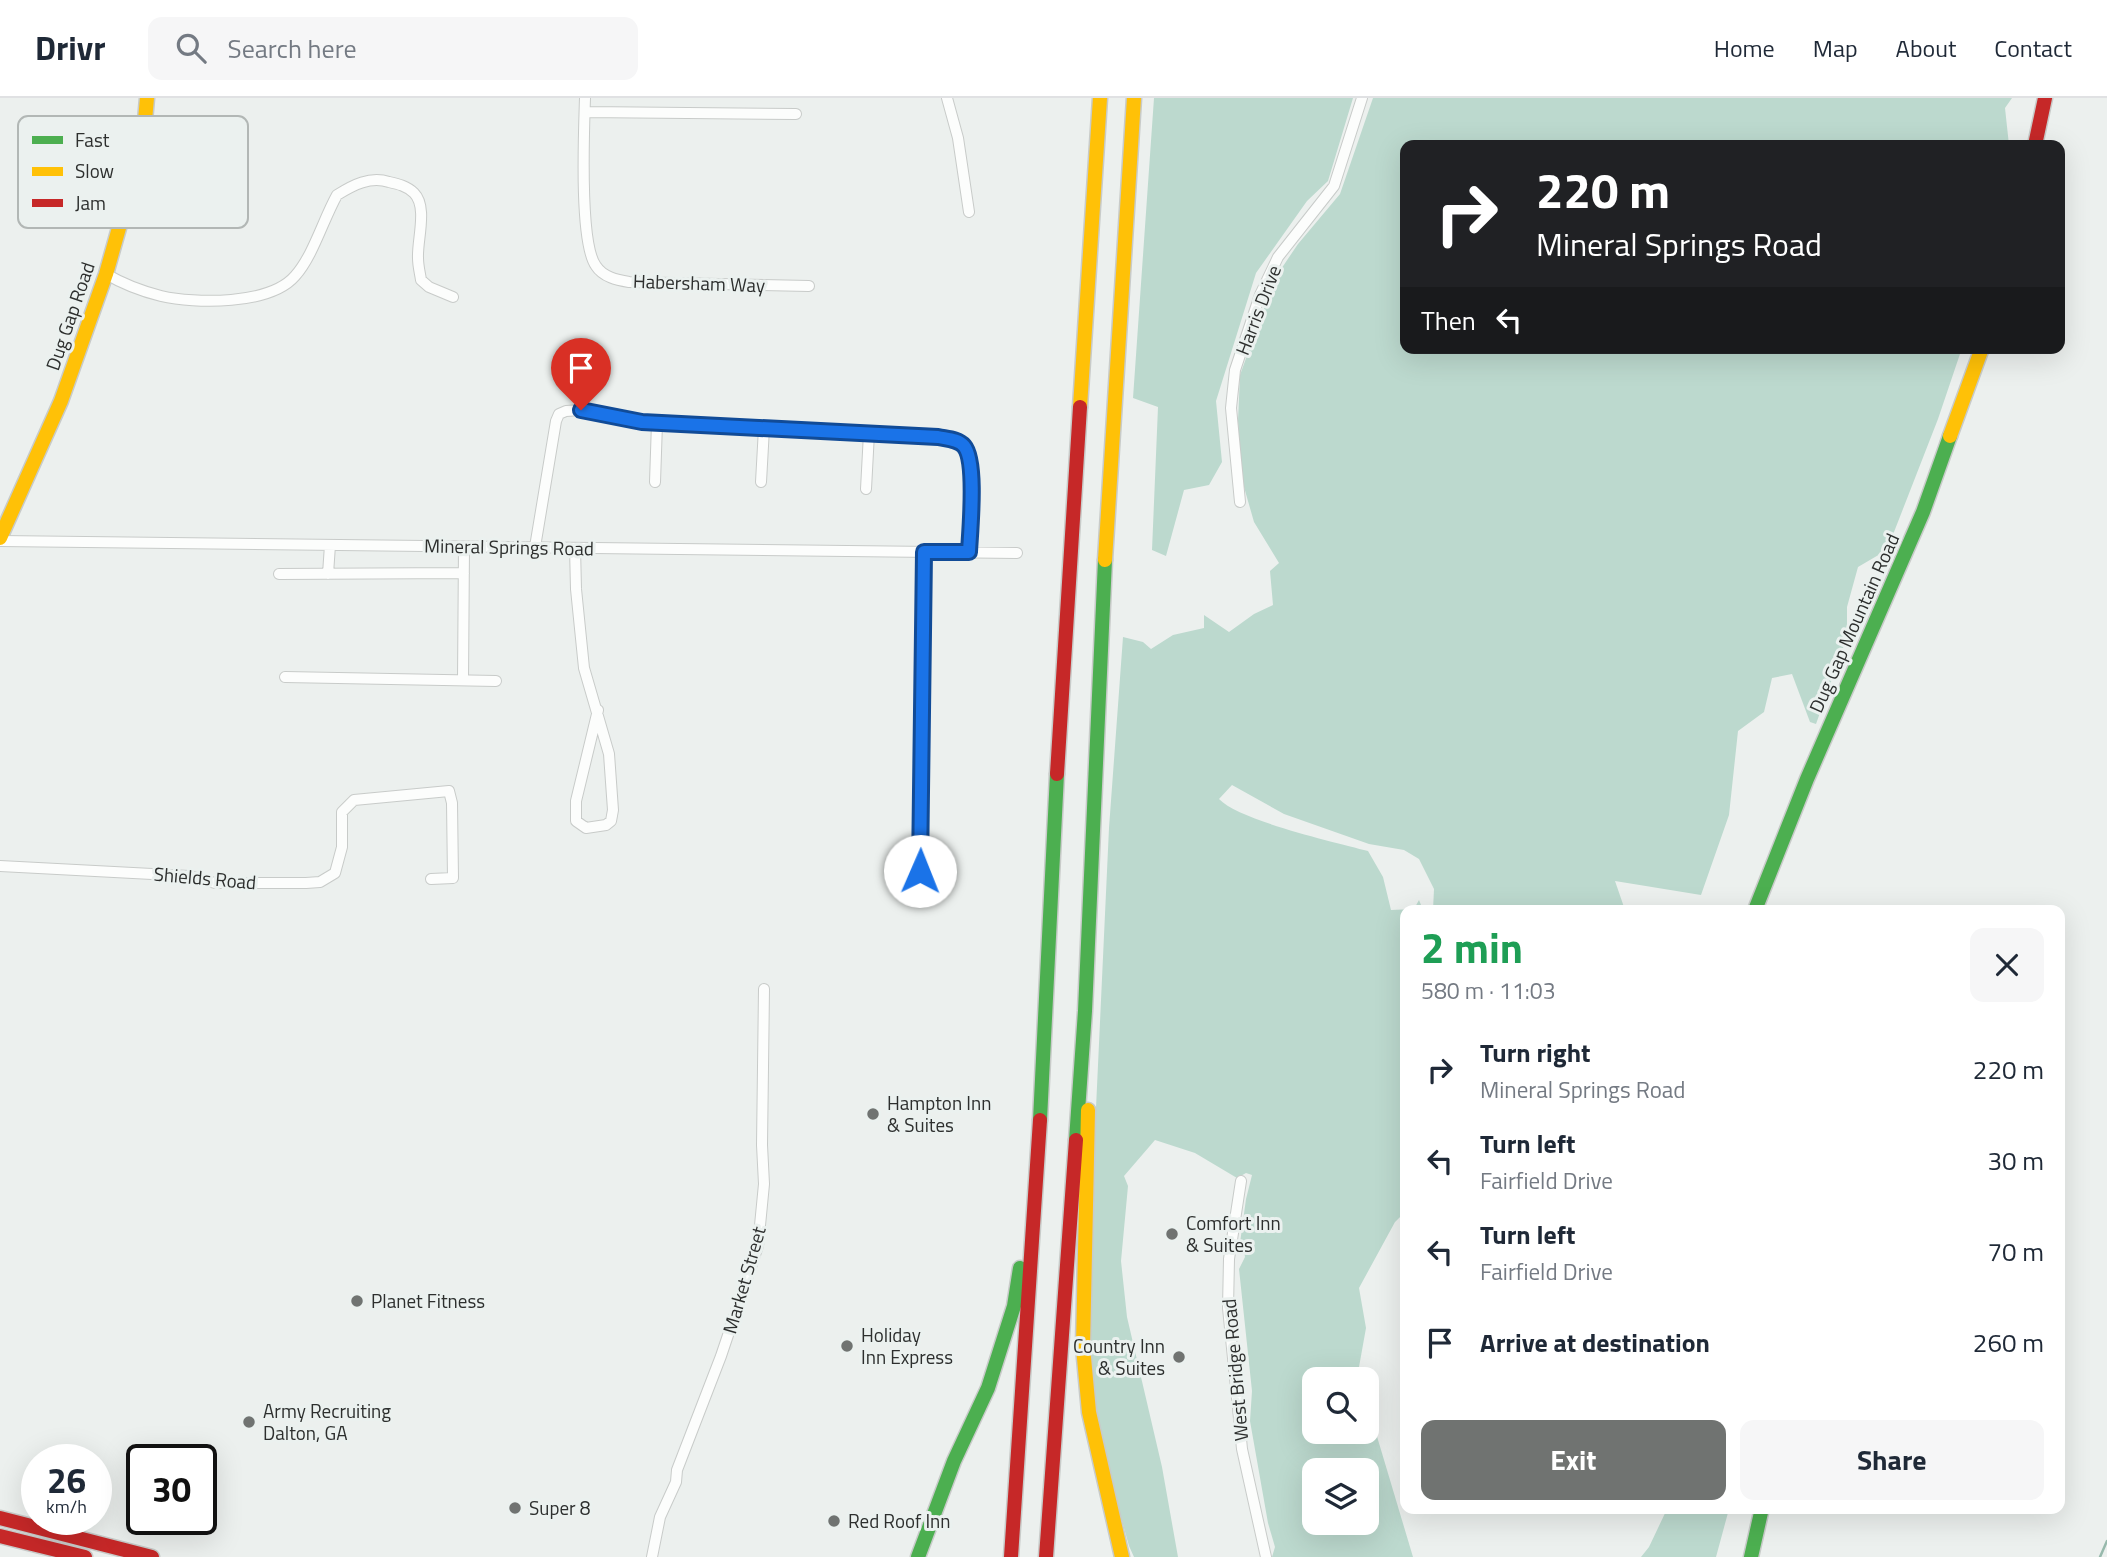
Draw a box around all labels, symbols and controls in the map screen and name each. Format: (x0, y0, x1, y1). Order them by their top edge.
search box (148, 17, 638, 80)
text: Drivr (35, 23, 106, 73)
icon: search (172, 29, 210, 67)
text: Search here (228, 29, 357, 68)
text: Home (1714, 30, 1775, 66)
text: Map (1813, 30, 1858, 66)
text: About (1896, 30, 1956, 66)
text: Contact (1994, 30, 2072, 66)
legend (18, 116, 248, 228)
text: Fast (75, 125, 110, 154)
text: 220 m (1536, 152, 1670, 227)
text: Slow (75, 156, 114, 185)
icon: right (1421, 168, 1512, 259)
text: Jam (75, 188, 106, 217)
text: Mineral Springs Road (1536, 220, 1822, 268)
street label: Dug Gap Road (37, 258, 102, 374)
street label: Harris Drive (1227, 261, 1288, 359)
street label: Habersham Way (632, 266, 766, 299)
text: Then (1421, 301, 1476, 340)
icon: left (1490, 301, 1528, 339)
pin (551, 338, 611, 410)
icon: arrive (562, 349, 600, 387)
street label: Dug Gap Mountain Road (1801, 528, 1906, 717)
street label: Mineral Springs Road (424, 531, 594, 562)
position arrow (883, 834, 957, 908)
street label: Shields Road (153, 859, 258, 896)
text: 2 min (1421, 915, 1523, 979)
button: close (1970, 928, 2044, 1002)
text: 580 m · 11:03 (1421, 973, 1556, 1008)
text: Turn right (1480, 1033, 1591, 1072)
text: 220 m (1973, 1050, 2044, 1089)
icon: right (1421, 1051, 1459, 1089)
text: Mineral Springs Road (1480, 1072, 1685, 1107)
place label: Hampton Inn & Suites (887, 1088, 991, 1139)
marker: Hampton Inn & Suites (865, 1106, 881, 1122)
text: Turn left (1480, 1124, 1575, 1163)
text: 30 m (1987, 1141, 2044, 1180)
icon: left (1421, 1142, 1459, 1180)
text: Fairfield Drive (1480, 1163, 1613, 1198)
place label: Comfort Inn & Suites (1186, 1208, 1281, 1259)
text: Turn left (1480, 1215, 1575, 1254)
street label: Market Street (714, 1223, 773, 1337)
marker: Comfort Inn & Suites (1164, 1226, 1180, 1242)
text: 70 m (1987, 1232, 2044, 1271)
icon: left (1421, 1233, 1459, 1271)
text: Fairfield Drive (1480, 1254, 1613, 1289)
place label: Planet Fitness (371, 1286, 485, 1315)
marker: Planet Fitness (349, 1293, 365, 1309)
street label: West Bridge Road (1214, 1298, 1255, 1442)
place label: Holiday Inn Express (861, 1320, 953, 1371)
text: Arrive at destination (1480, 1323, 1710, 1362)
text: 260 m (1973, 1323, 2044, 1362)
icon: arrive (1421, 1324, 1459, 1362)
place label: Country Inn & Suites (1073, 1331, 1165, 1382)
marker: Holiday Inn Express (839, 1338, 855, 1354)
marker: Country Inn & Suites (1171, 1349, 1187, 1365)
map controls (1302, 1367, 1379, 1535)
button: search (1302, 1367, 1379, 1444)
place label: Army Recruiting Dalton, GA (263, 1396, 391, 1447)
marker: Army Recruiting Dalton, GA (241, 1414, 257, 1430)
button: Exit (1421, 1420, 1726, 1500)
button: Share (1740, 1420, 2044, 1500)
speed limit sign: 30 (126, 1444, 217, 1535)
text: 26 (47, 1453, 86, 1507)
button: layers (1302, 1458, 1379, 1535)
text: km/h (46, 1493, 87, 1520)
place label: Super 8 (529, 1493, 591, 1522)
marker: Super 8 (507, 1500, 523, 1516)
place label: Red Roof Inn (848, 1506, 951, 1535)
marker: Red Roof Inn (826, 1513, 842, 1529)

